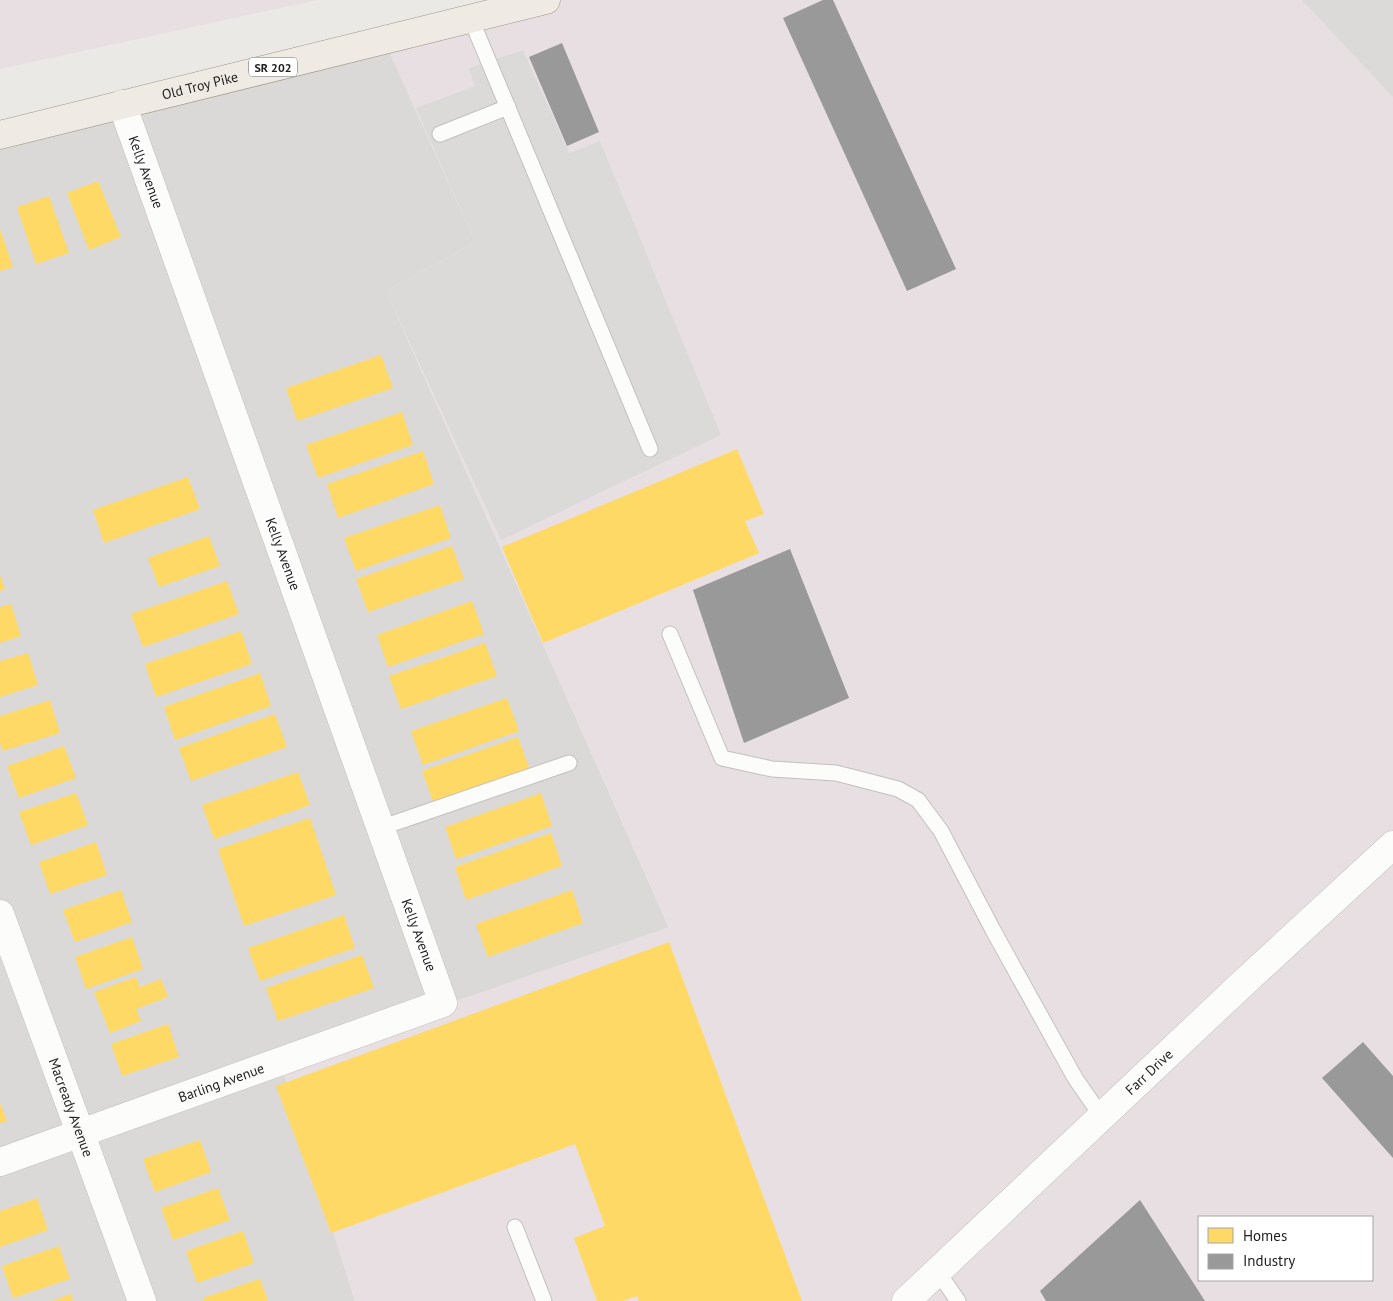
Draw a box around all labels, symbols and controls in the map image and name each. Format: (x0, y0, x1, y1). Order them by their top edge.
road number: SR 202 (249, 58, 297, 76)
street label: Old Troy Pike (160, 67, 240, 104)
street label: Kelly Avenue (125, 133, 167, 211)
street label: Kelly Avenue (262, 515, 304, 593)
street label: Kelly Avenue (398, 896, 440, 974)
street label: Farr Drive (1121, 1045, 1177, 1099)
street label: Macready Avenue (45, 1056, 97, 1159)
street label: Barling Avenue (176, 1059, 267, 1106)
legend (1198, 1216, 1373, 1281)
text: Homes (1243, 1226, 1287, 1245)
text: Industry (1243, 1251, 1295, 1270)

